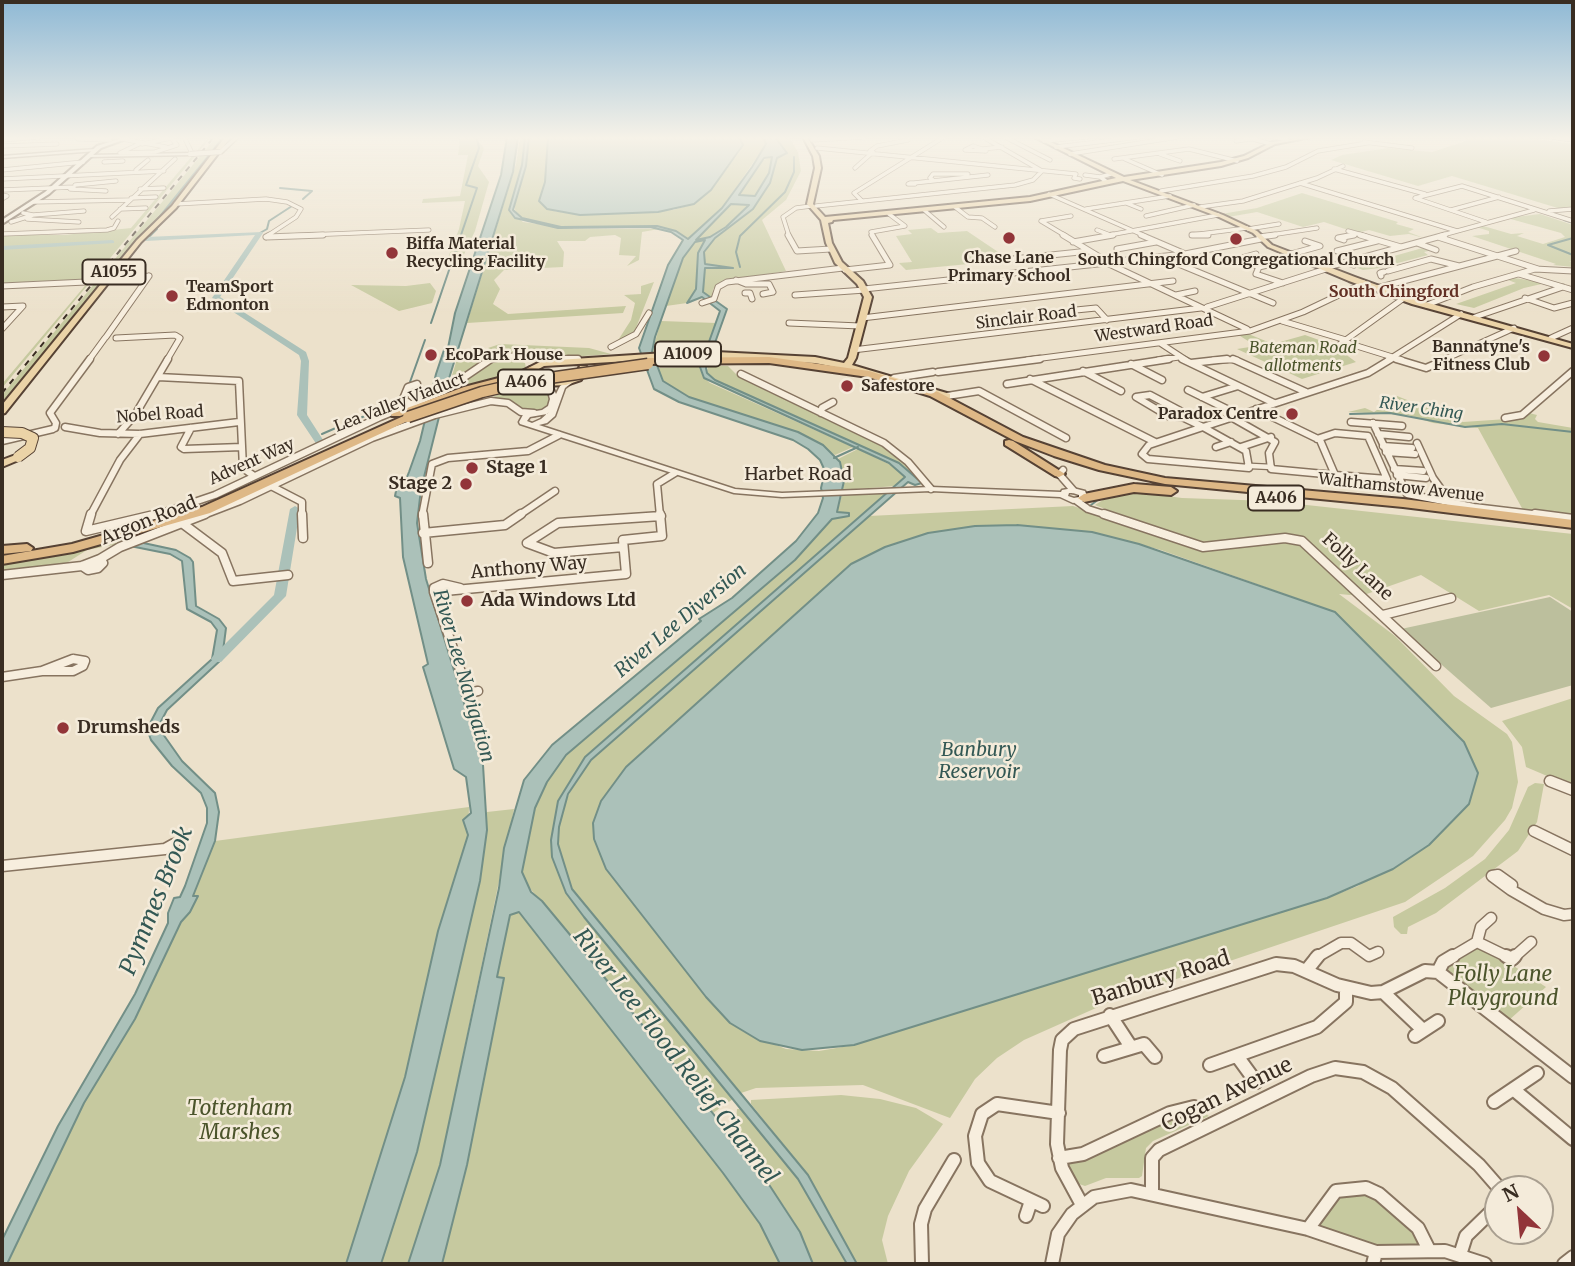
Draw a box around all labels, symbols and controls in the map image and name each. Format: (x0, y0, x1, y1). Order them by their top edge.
marker: Chase Lane Primary School (1001, 230, 1017, 246)
marker: South Chingford Congregational Church (1228, 231, 1244, 247)
place label: Biffa Material Recycling Facility (406, 234, 546, 272)
marker: Biffa Material Recycling Facility (384, 245, 400, 261)
place label: Chase Lane Primary School (948, 248, 1070, 286)
place label: South Chingford Congregational Church (1078, 250, 1394, 270)
road number: A1055 (82, 260, 146, 284)
place label: TeamSport Edmonton (186, 277, 274, 315)
district label: South Chingford (1329, 282, 1459, 302)
marker: TeamSport Edmonton (164, 288, 180, 304)
street label: Sinclair Road (974, 302, 1078, 334)
street label: Westward Road (1094, 311, 1214, 347)
place label: Bannatyne's Fitness Club (1432, 337, 1530, 375)
park label: Bateman Road allotments (1249, 338, 1357, 376)
road number: A1009 (655, 342, 721, 366)
place label: EcoPark House (445, 345, 563, 365)
marker: EcoPark House (423, 347, 439, 363)
marker: Bannatyne's Fitness Club (1536, 348, 1552, 364)
street label: Lea Valley Viaduct (332, 369, 468, 437)
road number: A406 (498, 370, 554, 394)
place label: Safestore (861, 376, 934, 396)
marker: Safestore (839, 378, 855, 394)
water label: River Ching (1378, 394, 1464, 424)
street label: Nobel Road (116, 402, 204, 428)
place label: Paradox Centre (1158, 404, 1278, 424)
marker: Paradox Centre (1284, 406, 1300, 422)
street label: Advent Way (206, 435, 298, 489)
place label: Stage 1 (486, 457, 547, 479)
marker: Stage 1 (464, 460, 480, 476)
street label: Harbet Road (744, 464, 852, 486)
street label: Walthamstow Avenue (1317, 470, 1485, 506)
place label: Stage 2 (388, 473, 452, 495)
marker: Stage 2 (458, 476, 474, 492)
road number: A406 (1248, 485, 1304, 510)
street label: Argon Road (98, 492, 200, 550)
street label: Folly Lane (1317, 529, 1397, 605)
street label: Anthony Way (470, 552, 588, 584)
water label: River Lee Diversion (611, 559, 751, 683)
water label: River Lee Navigation (427, 587, 499, 765)
place label: Ada Windows Ltd (481, 590, 636, 612)
marker: Ada Windows Ltd (459, 593, 475, 609)
place label: Drumsheds (77, 717, 180, 739)
marker: Drumsheds (55, 720, 71, 736)
water label: Banbury Reservoir (938, 740, 1020, 784)
water label: Pymmes Brook (115, 823, 199, 979)
water label: River Lee Flood Relief Channel (567, 924, 783, 1190)
street label: Banbury Road (1089, 946, 1233, 1012)
park label: Folly Lane Playground (1448, 962, 1558, 1012)
street label: Cogan Avenue (1158, 1052, 1296, 1138)
park label: Tottenham Marshes (187, 1096, 293, 1146)
north arrow (1484, 1175, 1554, 1245)
text: N (1499, 1179, 1523, 1207)

